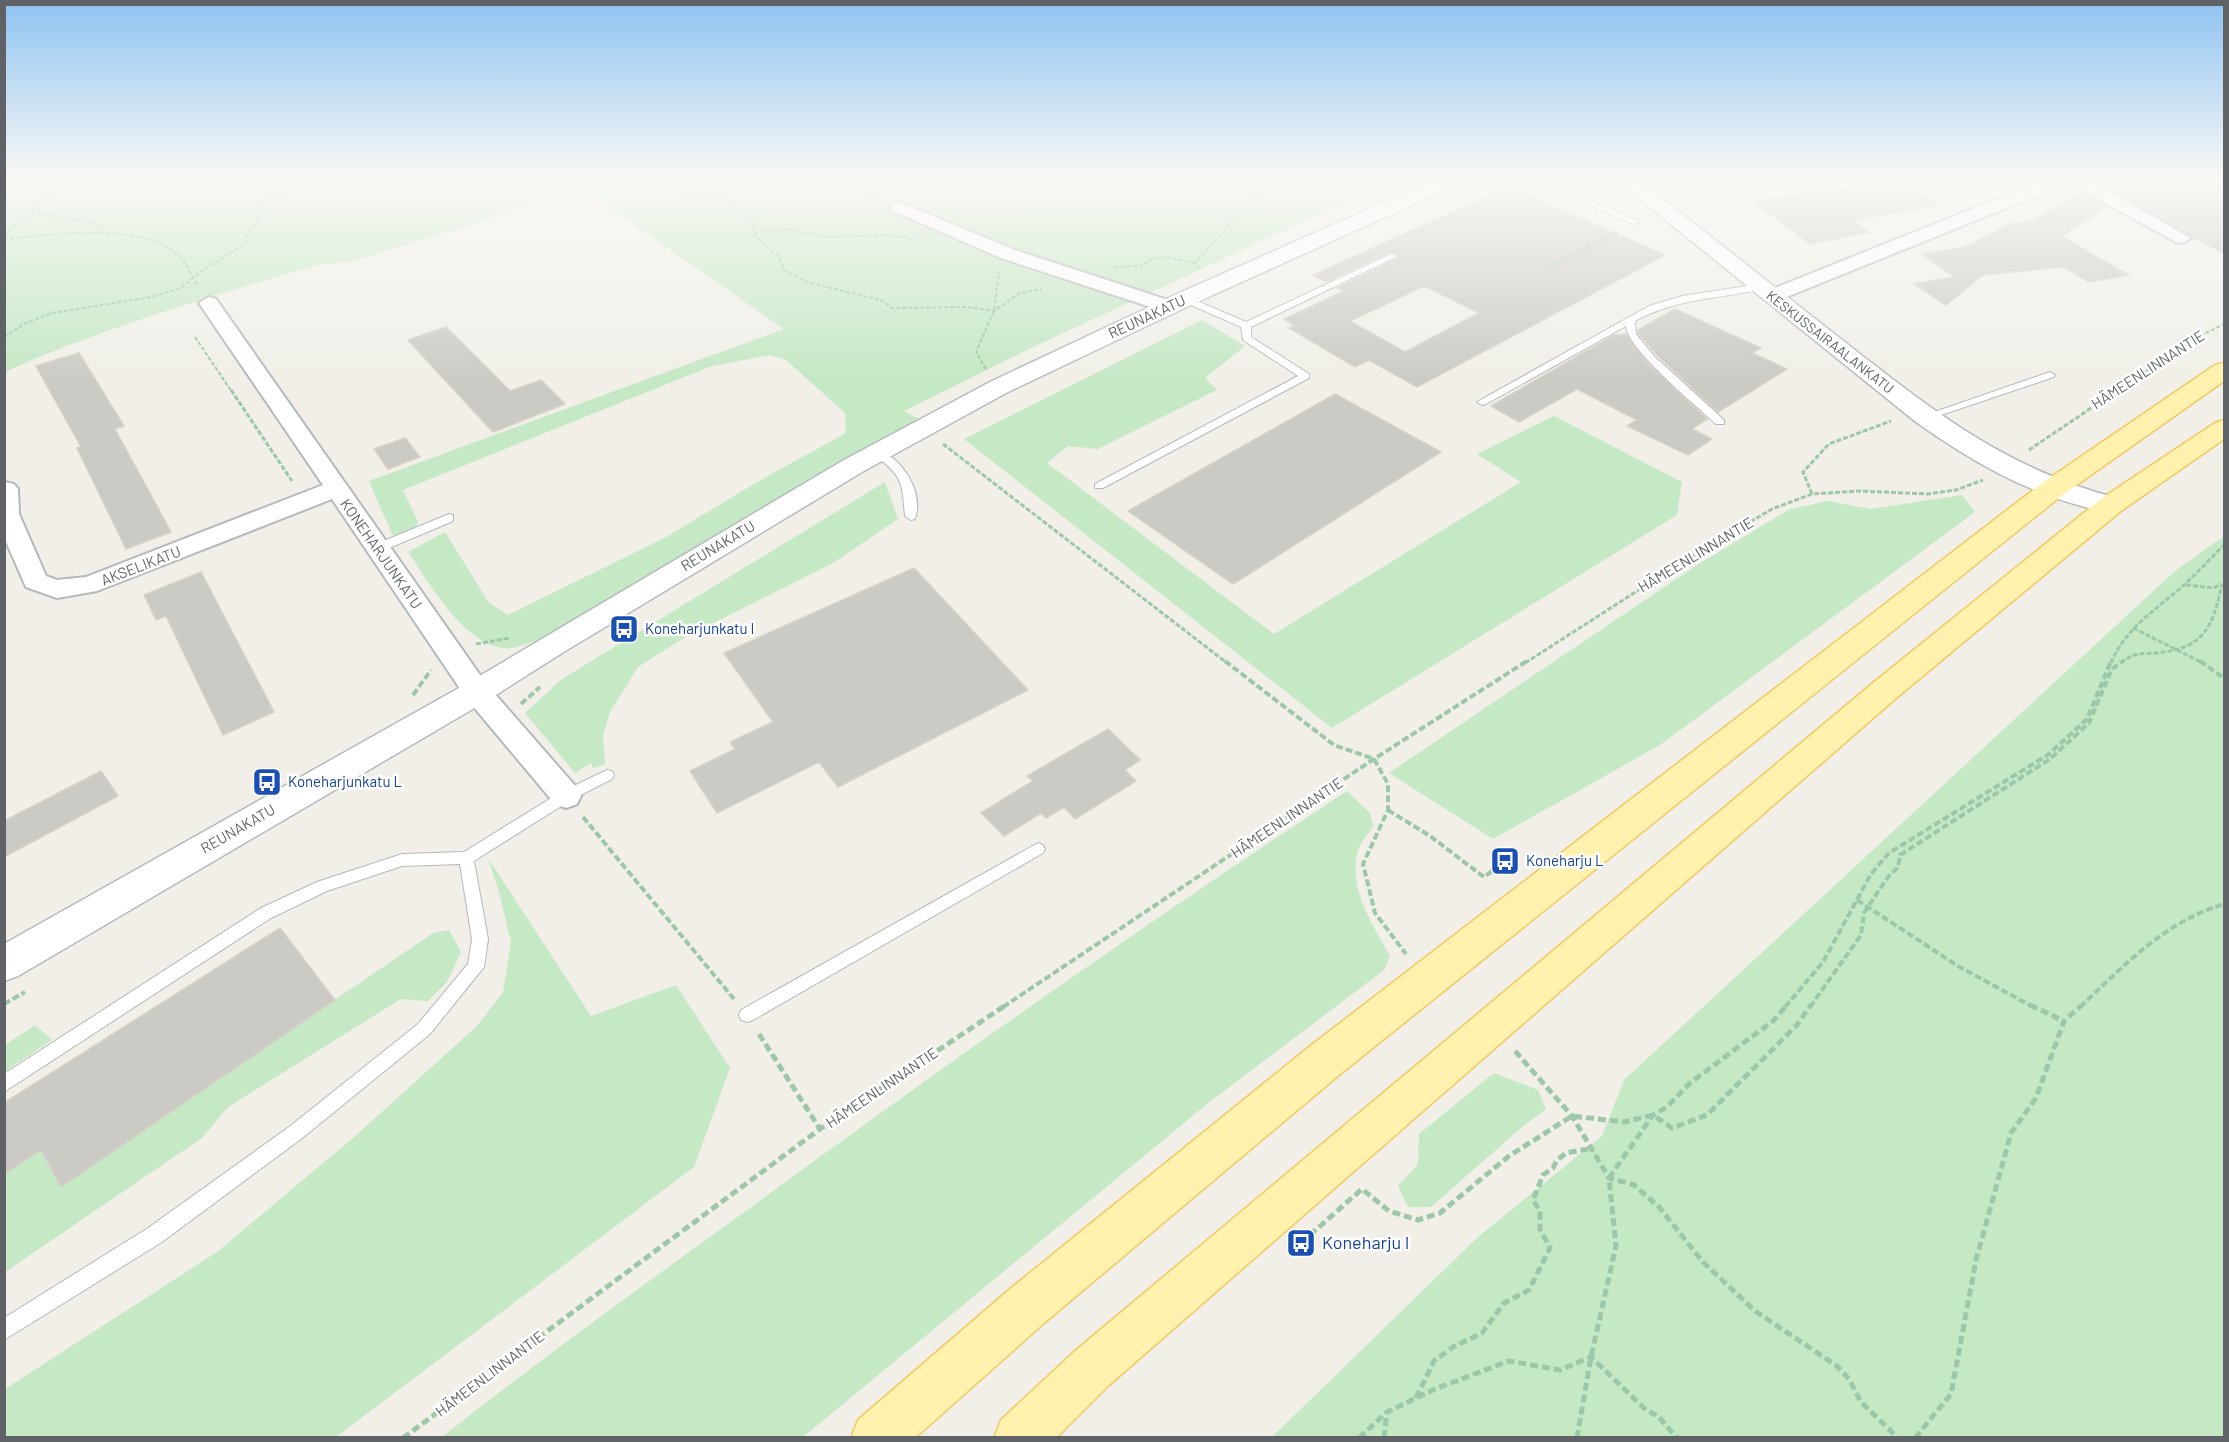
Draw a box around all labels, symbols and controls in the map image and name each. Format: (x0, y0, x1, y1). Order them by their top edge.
street label: KESKUSSAIRAALANKATU (1763, 286, 1898, 397)
street label: REUNAKATU (1105, 290, 1188, 342)
street label: HÄMEENLINNANTIE (2088, 326, 2207, 412)
street label: KONEHARJUNKATU (337, 495, 426, 612)
street label: HÄMEENLINNANTIE (1635, 513, 1756, 596)
street label: REUNAKATU (677, 516, 758, 574)
street label: AKSELIKATU (98, 542, 183, 589)
bus stop icon: Koneharjunkatu I (608, 613, 640, 645)
place label: Koneharjunkatu I (645, 619, 754, 637)
bus stop icon: Koneharjunkatu L (251, 766, 283, 798)
place label: Koneharjunkatu L (288, 772, 402, 790)
street label: HÄMEENLINNANTIE (1227, 773, 1346, 861)
street label: REUNAKATU (197, 800, 278, 857)
bus stop icon: Koneharju L (1489, 845, 1521, 877)
place label: Koneharju L (1526, 851, 1604, 869)
street label: HÄMEENLINNANTIE (822, 1043, 941, 1131)
bus stop icon: Koneharju I (1285, 1227, 1317, 1259)
place label: Koneharju I (1322, 1231, 1409, 1253)
street label: HÄMEENLINNANTIE (432, 1327, 547, 1420)

